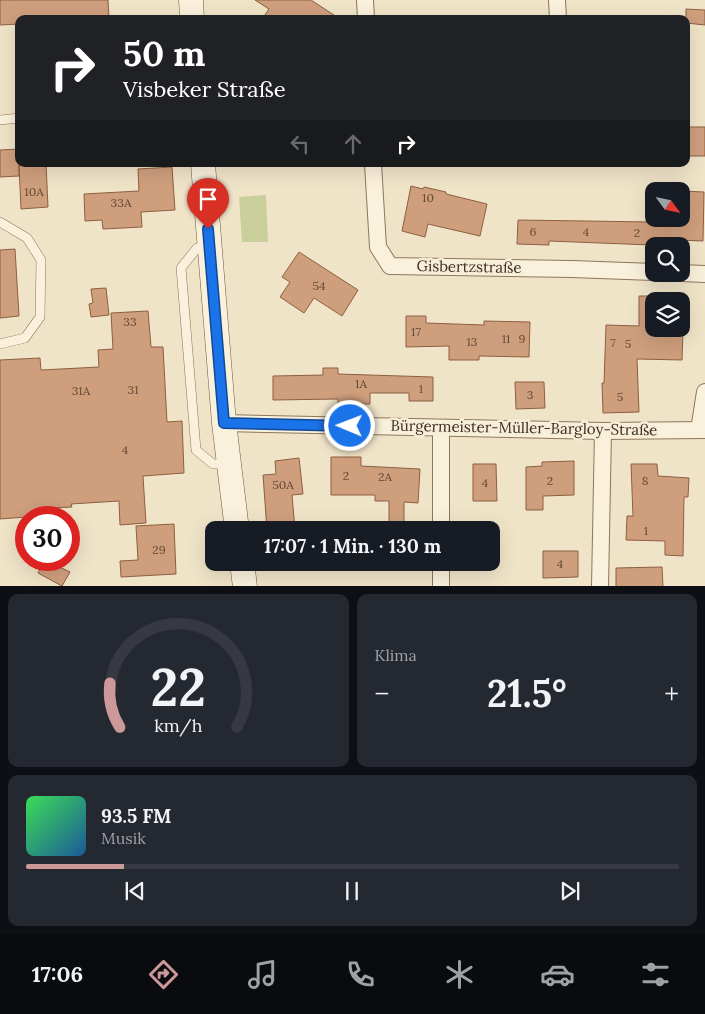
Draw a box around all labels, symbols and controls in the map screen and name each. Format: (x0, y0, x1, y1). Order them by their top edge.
text: 50 m (123, 31, 206, 76)
icon: right (40, 35, 105, 100)
text: Visbeker Straße (123, 75, 286, 103)
icon: left (286, 130, 314, 158)
icon: ahead (339, 130, 367, 158)
icon: right (392, 130, 420, 158)
pin (187, 178, 229, 229)
north arrow (645, 182, 690, 228)
map controls (645, 182, 690, 337)
house number: 10A (24, 184, 44, 199)
icon: arrive (194, 185, 222, 213)
house number: 10 (422, 190, 434, 205)
house number: 33A (111, 195, 132, 210)
house number: 6 (530, 224, 537, 239)
house number: 4 (583, 224, 590, 239)
house number: 2 (634, 225, 640, 240)
button: search (645, 237, 690, 282)
street label: Gisbertzstraße (416, 256, 522, 277)
house number: 54 (312, 278, 326, 293)
button: layers (645, 292, 690, 337)
house number: 33 (123, 314, 137, 329)
house number: 17 (411, 324, 421, 339)
house number: 11 (502, 331, 510, 346)
house number: 9 (519, 331, 526, 346)
house number: 13 (466, 334, 478, 349)
house number: 7 (610, 335, 616, 350)
house number: 5 (625, 336, 631, 351)
house number: 1A (355, 376, 367, 391)
house number: 1 (419, 381, 423, 396)
house number: 31 (127, 382, 139, 397)
house number: 31A (72, 383, 91, 398)
house number: 3 (527, 387, 534, 402)
house number: 5 (617, 389, 623, 404)
position arrow (323, 399, 375, 451)
street label: Bürgermeister-Müller-Bargloy-Straße (391, 416, 658, 439)
house number: 4 (122, 442, 129, 457)
house number: 2 (343, 468, 349, 483)
house number: 2A (378, 469, 392, 484)
house number: 2 (547, 473, 553, 488)
house number: 8 (642, 473, 649, 488)
house number: 4 (482, 475, 489, 490)
house number: 50A (272, 477, 294, 492)
speed limit sign: 30 (15, 506, 80, 571)
house number: 1 (644, 523, 648, 538)
text: 17:07 · 1 Min. · 130 m (264, 534, 441, 558)
house number: 29 (152, 542, 166, 557)
house number: 4 (557, 556, 564, 571)
text: Klima (375, 645, 417, 665)
text: 22 (151, 654, 206, 720)
text: 21.5° (487, 669, 567, 717)
text: − (375, 676, 389, 712)
text: + (664, 676, 679, 712)
text: km/h (154, 714, 203, 737)
text: 93.5 FM (101, 804, 172, 828)
text: Musik (101, 828, 146, 848)
icon: previous (121, 877, 149, 905)
icon: pause (338, 877, 366, 905)
icon: next (556, 877, 584, 905)
icon: directions (146, 957, 181, 992)
icon: music (245, 957, 280, 992)
icon: phone (343, 957, 378, 992)
icon: climate (442, 957, 477, 992)
icon: car (540, 957, 575, 992)
icon: filters (638, 957, 673, 992)
text: 17:06 (32, 960, 83, 988)

